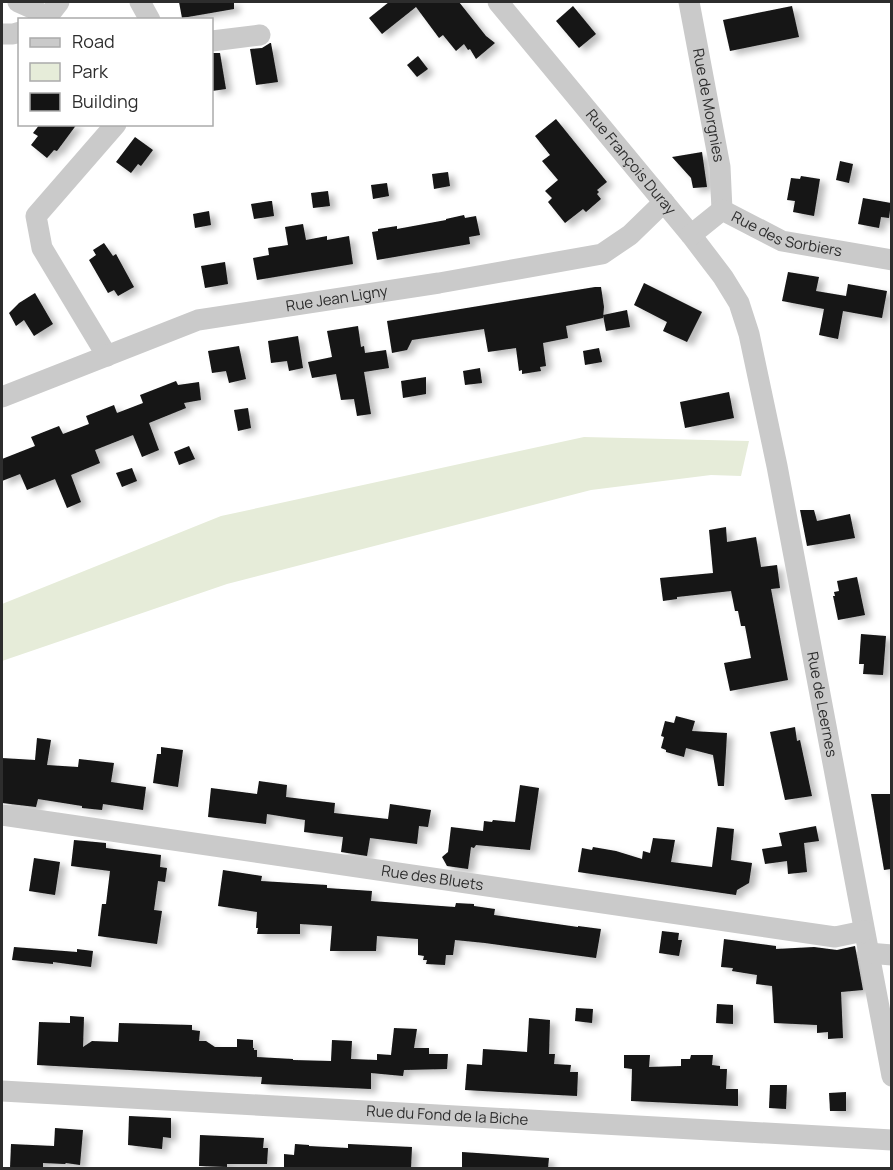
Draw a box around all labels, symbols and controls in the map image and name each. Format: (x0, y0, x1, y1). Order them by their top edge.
legend (18, 18, 213, 126)
text: Road (72, 29, 115, 53)
street label: Rue de Morgnies (688, 46, 730, 164)
text: Park (72, 59, 109, 83)
text: Building (72, 89, 138, 113)
street label: Rue François Duray (581, 105, 681, 219)
street label: Rue des Sorbiers (728, 206, 844, 261)
street label: Rue Jean Ligny (284, 280, 389, 316)
street label: Rue de Leernes (802, 650, 843, 759)
street label: Rue des Bluets (380, 860, 485, 895)
street label: Rue du Fond de la Biche (366, 1100, 529, 1130)

